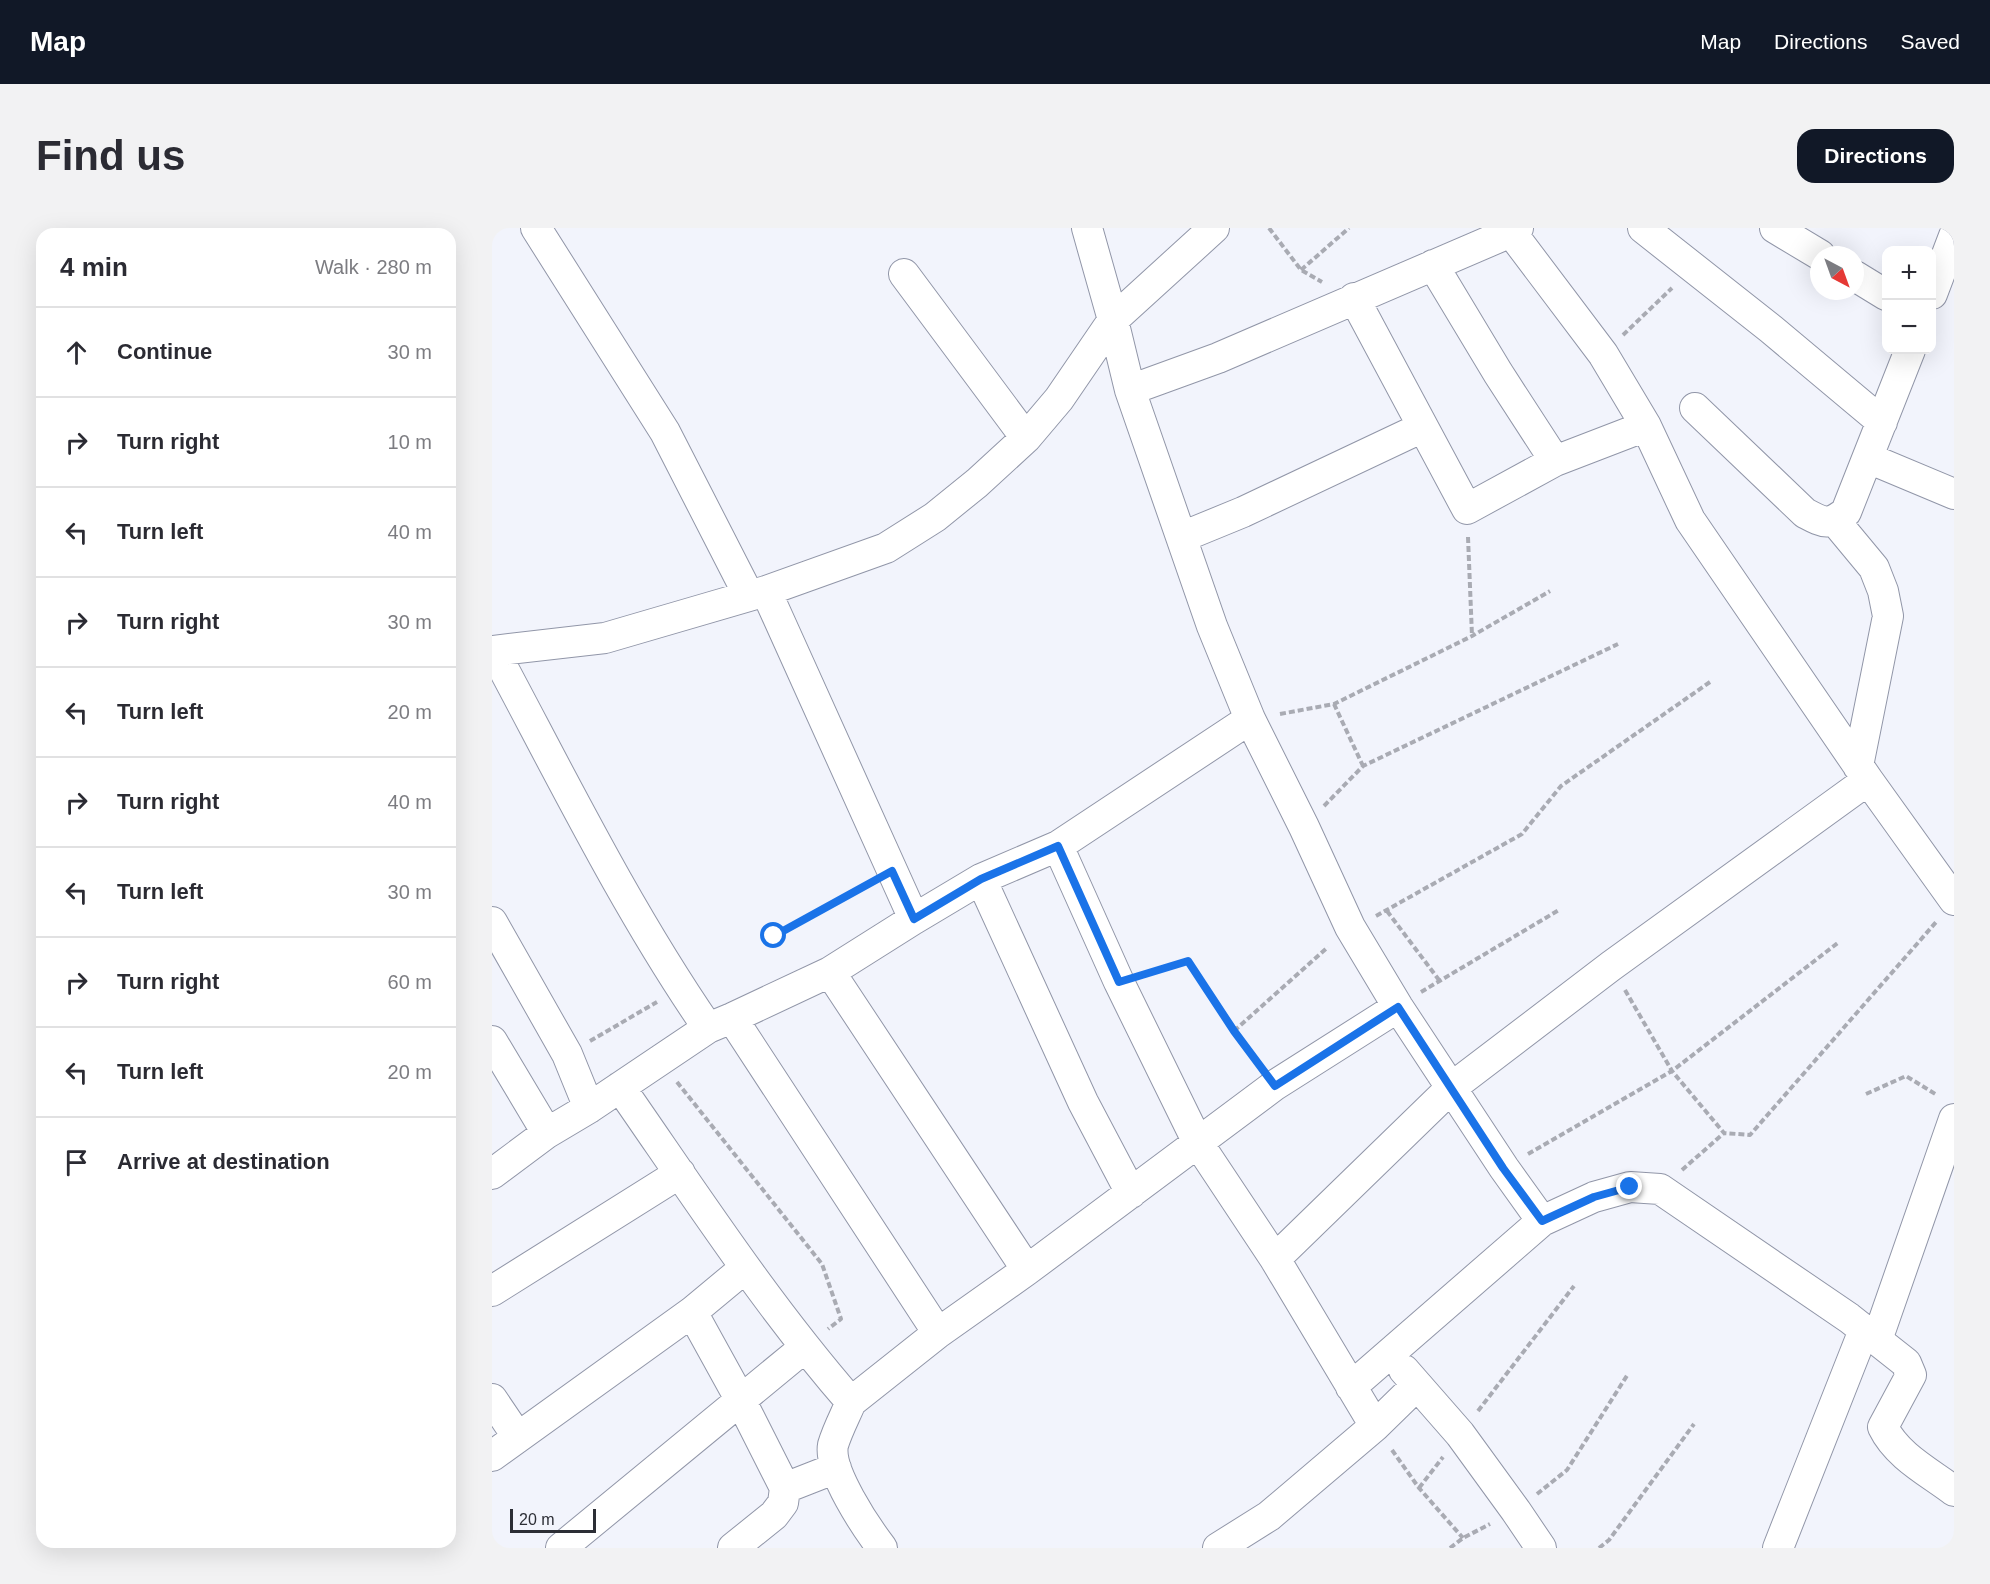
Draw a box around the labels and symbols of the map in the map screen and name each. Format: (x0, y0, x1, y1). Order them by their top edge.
north arrow (1810, 246, 1864, 300)
route start (760, 922, 786, 948)
route end (1616, 1173, 1642, 1199)
scale bar (510, 1506, 596, 1534)

